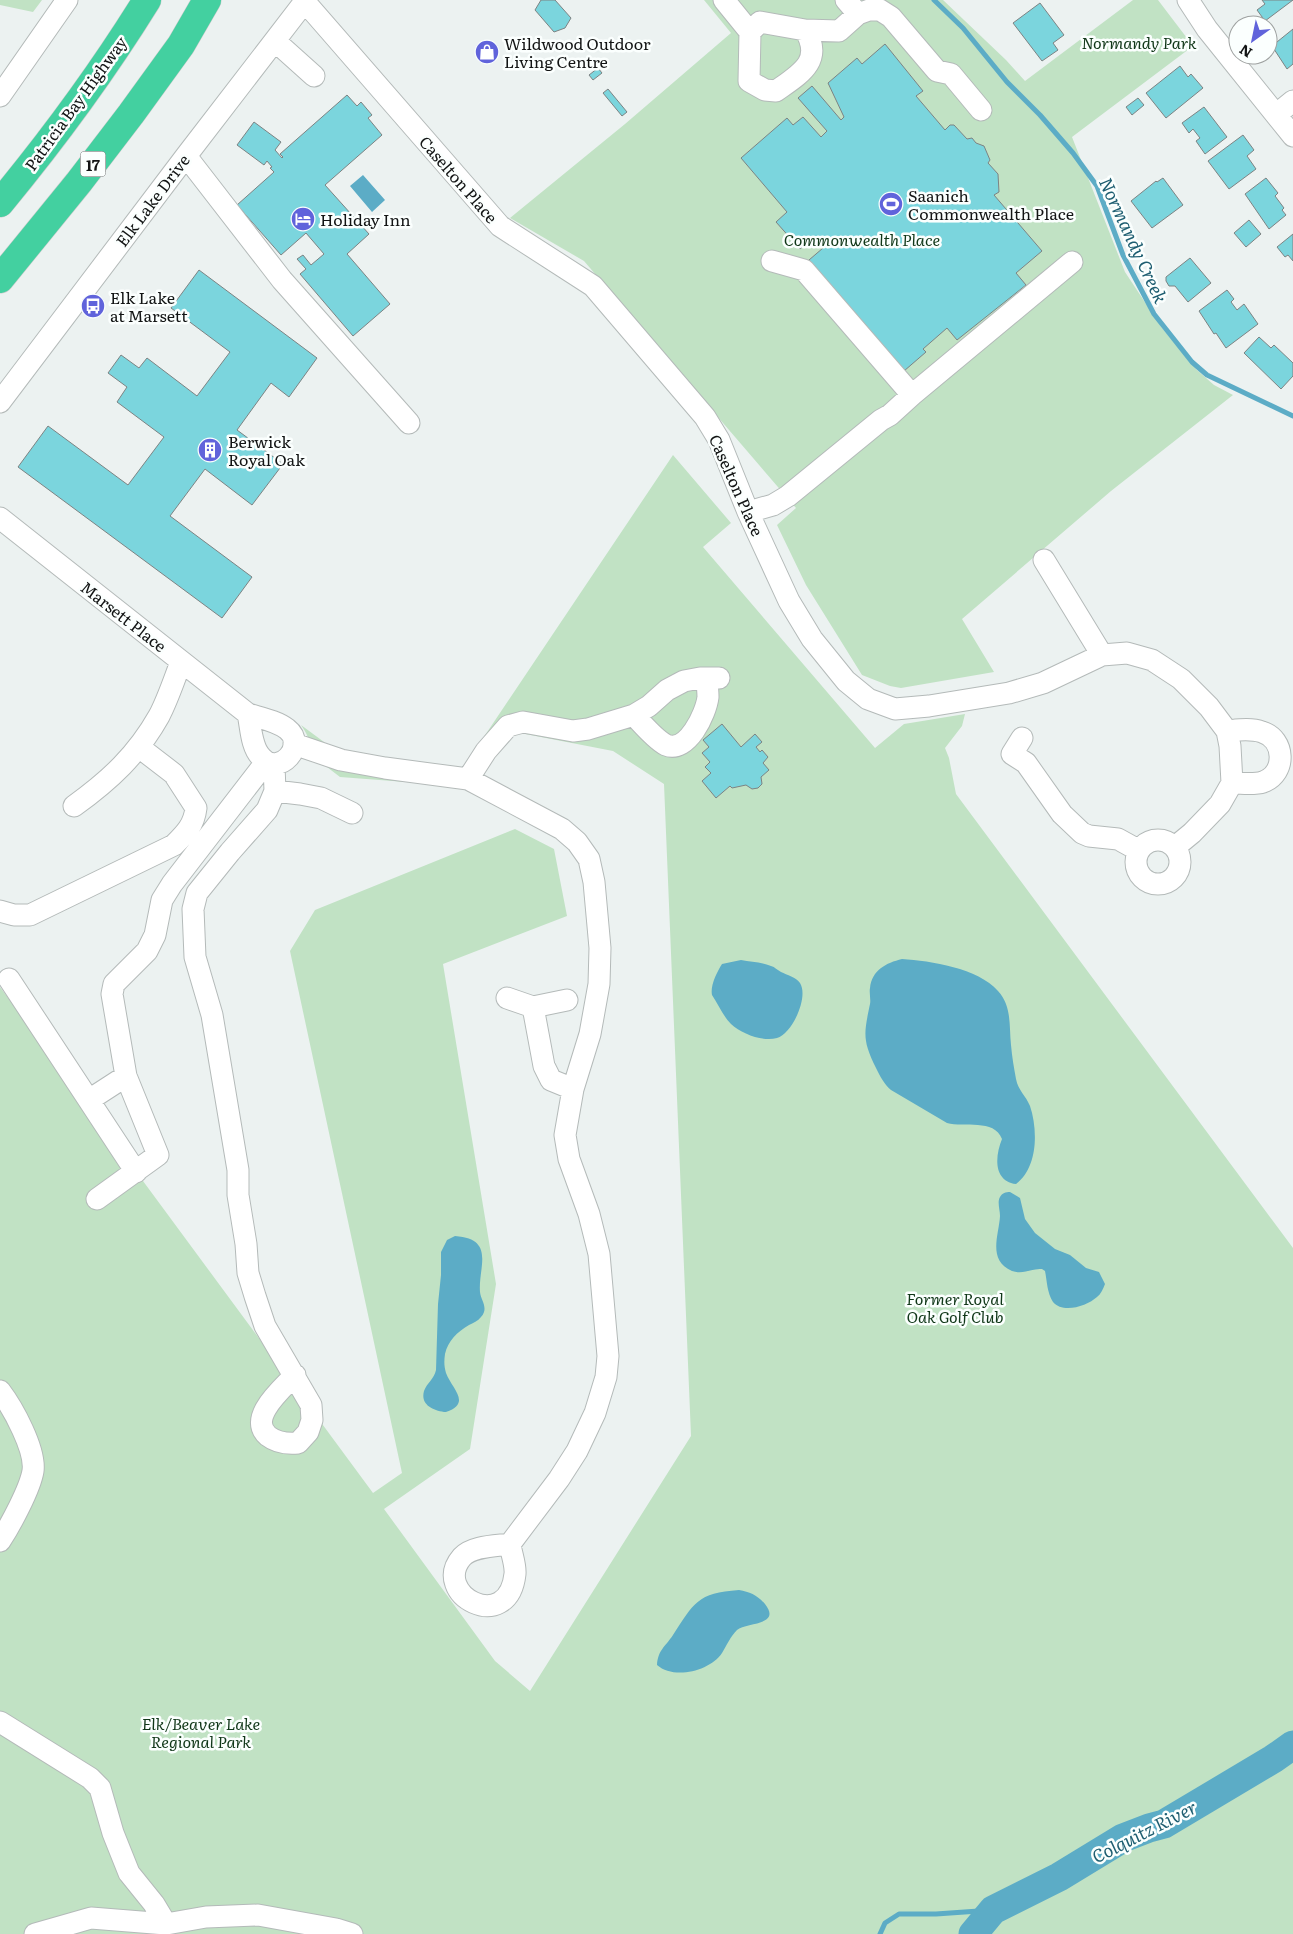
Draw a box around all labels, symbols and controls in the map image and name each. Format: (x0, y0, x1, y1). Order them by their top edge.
north arrow (1228, 15, 1278, 65)
street label: Patricia Bay Highway (18, 30, 132, 175)
park label: Normandy Park (1082, 30, 1197, 54)
place label: Wildwood Outdoor Living Centre (504, 31, 651, 73)
shop icon: Wildwood Outdoor Living Centre (474, 39, 500, 65)
text: N (1235, 40, 1256, 63)
street label: Caselton Place (414, 130, 504, 228)
street label: Elk Lake Drive (109, 149, 195, 251)
road number: 17 (80, 152, 106, 176)
water label: Normandy Creek (1093, 173, 1175, 308)
place label: Saanich Commonwealth Place (908, 183, 1074, 225)
sports icon: Saanich Commonwealth Place (878, 191, 904, 217)
hotel icon: Holiday Inn (290, 206, 316, 232)
place label: Holiday Inn (320, 207, 411, 231)
park label: Commonwealth Place (784, 227, 940, 251)
place label: Elk Lake at Marsett (110, 285, 188, 327)
bus stop icon: Elk Lake at Marsett (80, 293, 106, 319)
place label: Berwick Royal Oak (228, 429, 305, 471)
street label: Caselton Place (704, 430, 770, 540)
building icon: Berwick Royal Oak (197, 437, 223, 463)
street label: Marsett Place (76, 575, 172, 657)
park label: Former Royal Oak Golf Club (906, 1286, 1004, 1328)
park label: Elk/Beaver Lake Regional Park (142, 1711, 260, 1753)
water label: Colquitz River (1087, 1793, 1201, 1869)

